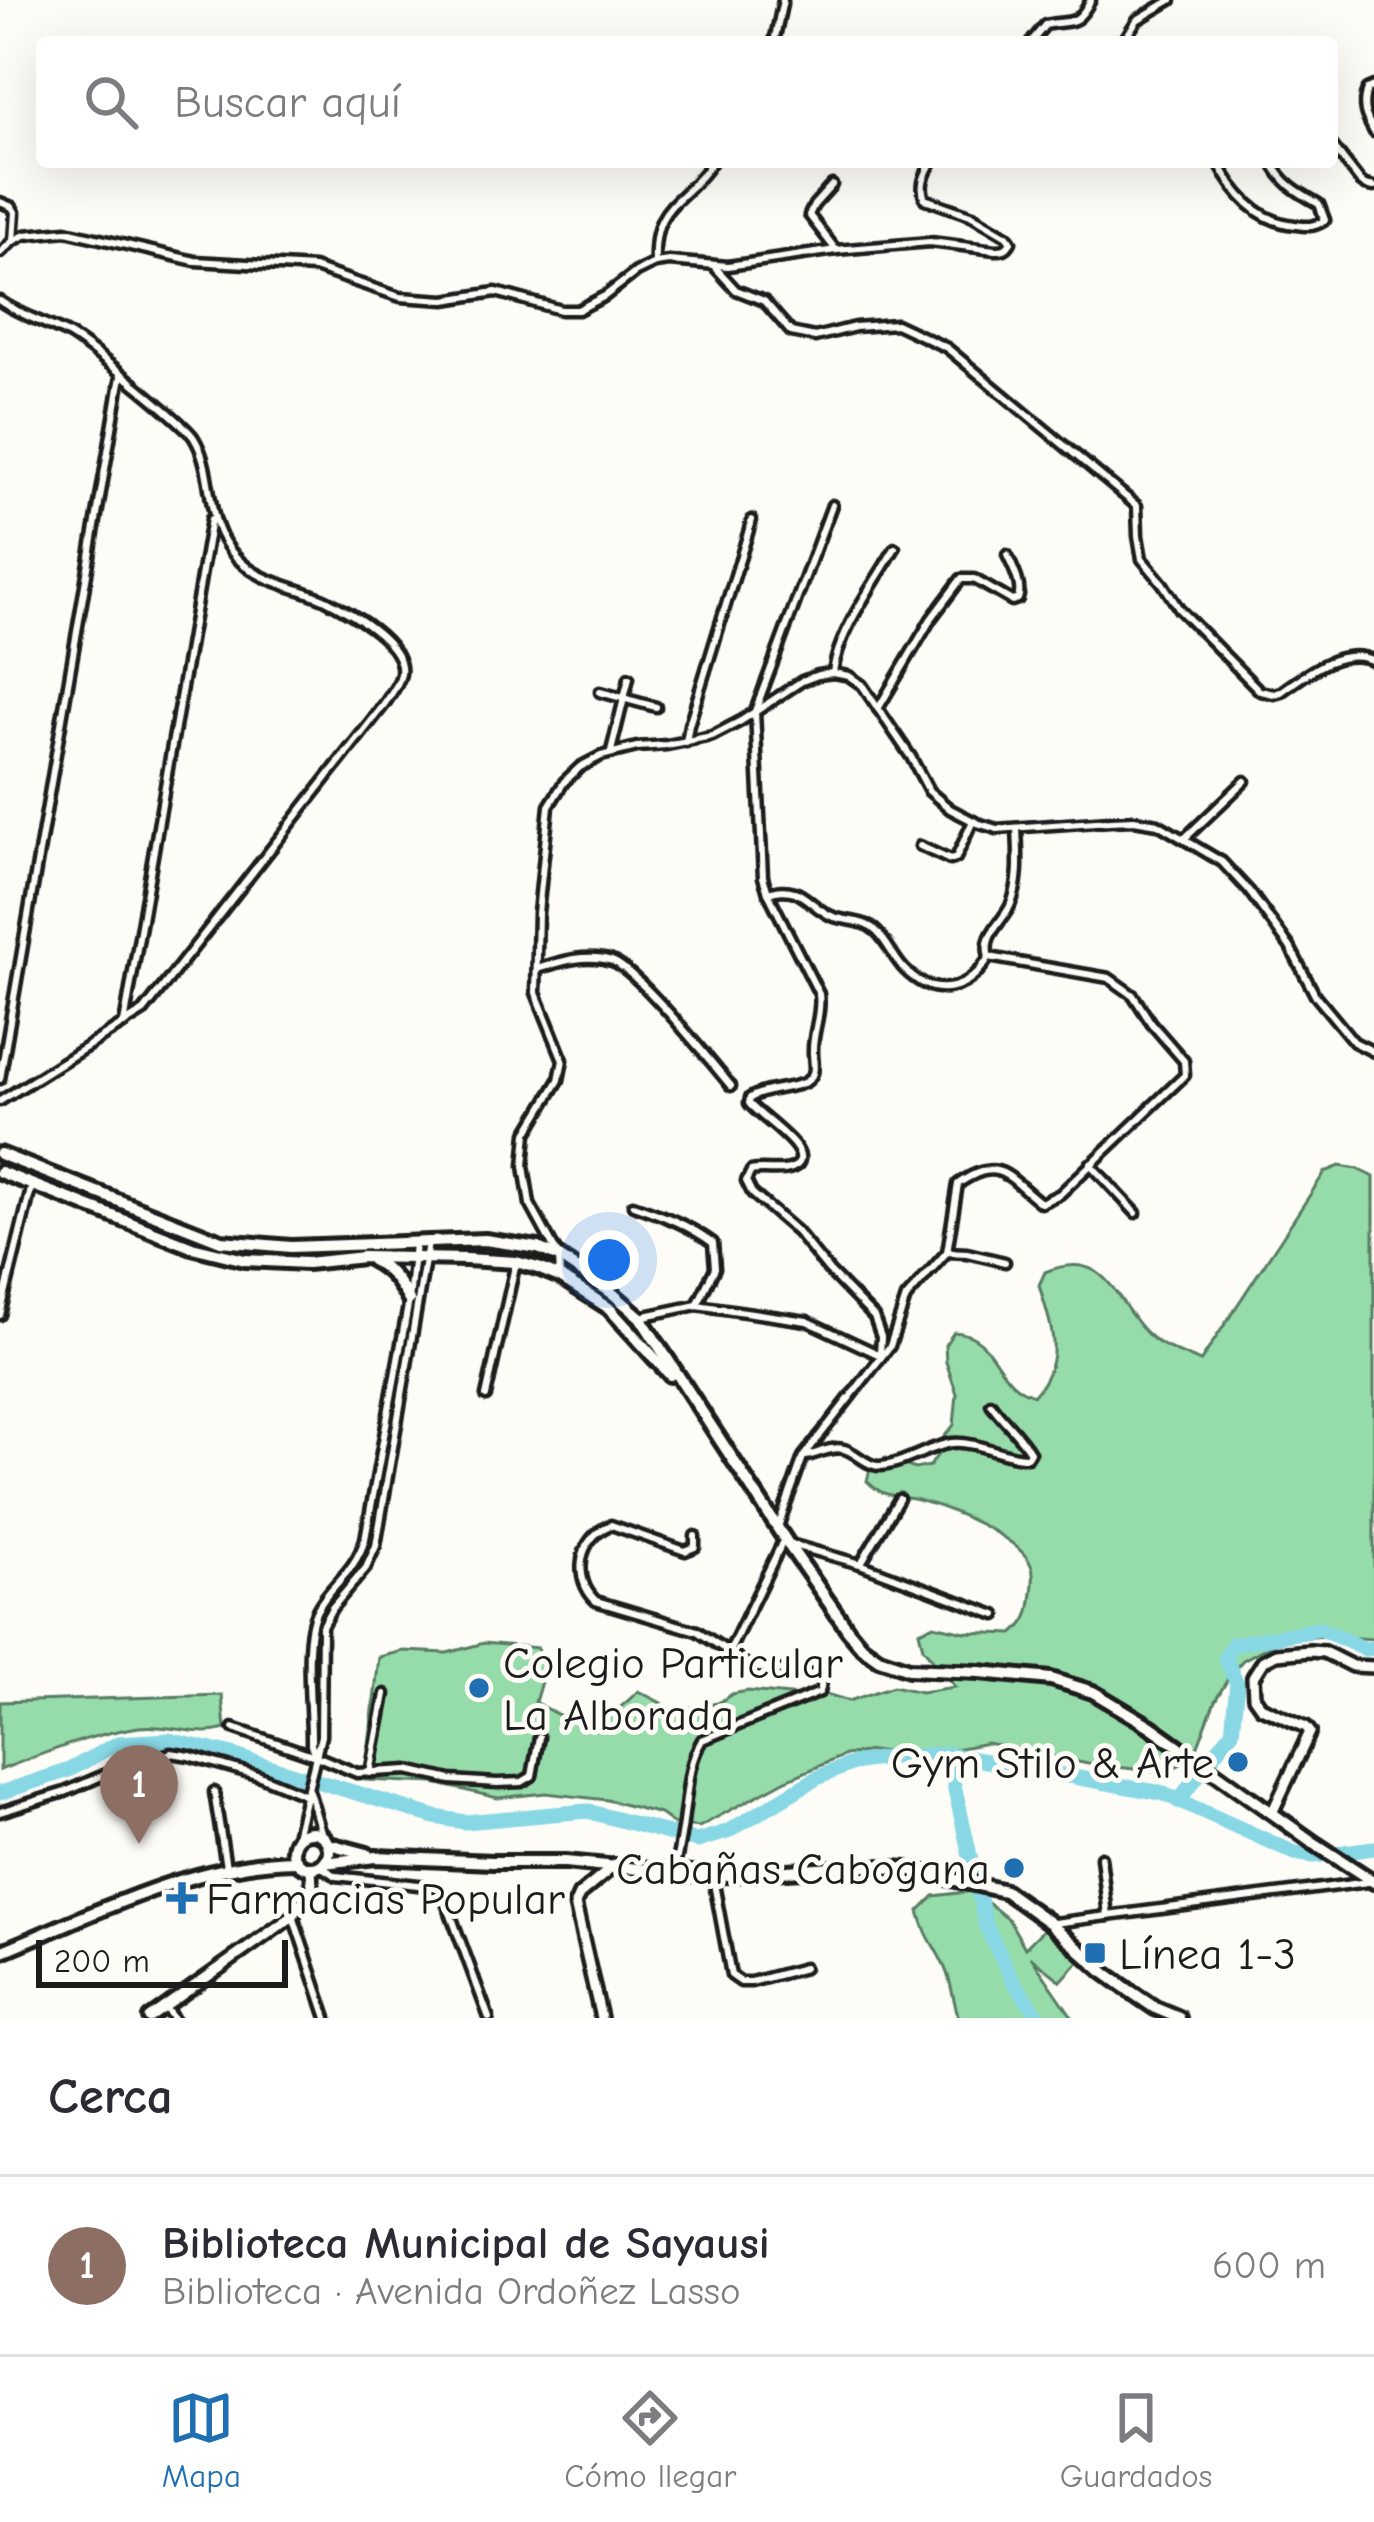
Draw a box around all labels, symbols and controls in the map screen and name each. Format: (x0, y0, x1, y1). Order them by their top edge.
search box (36, 36, 1338, 168)
icon: search (78, 69, 144, 135)
text: Buscar aquí (174, 76, 401, 128)
your location (579, 1230, 639, 1290)
place label: Colegio Particular La Alborada (503, 1637, 843, 1741)
marker: Colegio Particular La Alborada (466, 1675, 492, 1701)
place label: Gym Stilo & Arte (891, 1737, 1214, 1789)
pin: 1 (100, 1745, 178, 1844)
marker: Gym Stilo & Arte (1225, 1749, 1251, 1775)
place label: Cabañas Cabogana (616, 1843, 990, 1895)
marker: Cabañas Cabogana (1001, 1855, 1027, 1881)
place label: Farmacias Popular (206, 1873, 565, 1925)
marker: Farmacias Popular (169, 1885, 195, 1911)
place label: Línea 1-3 (1119, 1928, 1296, 1980)
scale bar (36, 1934, 288, 1987)
marker: Línea 1-3 (1082, 1940, 1108, 1966)
text: 200 m (54, 1942, 150, 1980)
text: Cerca (48, 2067, 173, 2126)
text: Biblioteca Municipal de Sayausi (162, 2217, 770, 2269)
text: 1 (79, 2243, 95, 2288)
text: 600 m (1212, 2243, 1326, 2288)
text: Biblioteca · Avenida Ordoñez Lasso (162, 2269, 741, 2314)
tab: Mapa (162, 2385, 241, 2495)
tab: Cómo llegar (564, 2385, 736, 2495)
tab: Guardados (1060, 2385, 1212, 2495)

